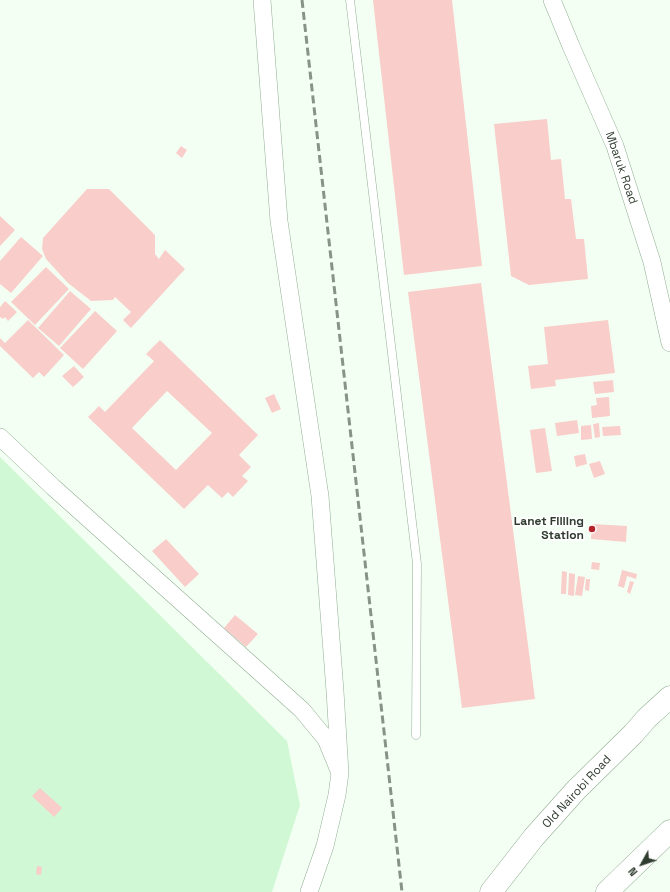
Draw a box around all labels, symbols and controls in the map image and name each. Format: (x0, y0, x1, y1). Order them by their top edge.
street label: Mbaruk Road (602, 130, 640, 206)
place label: Lanet Filling Station (514, 515, 584, 543)
marker: Lanet Filling Station (587, 524, 597, 534)
street label: Old Nairobi Road (540, 753, 614, 831)
north arrow (622, 844, 662, 884)
text: N (625, 864, 641, 879)

